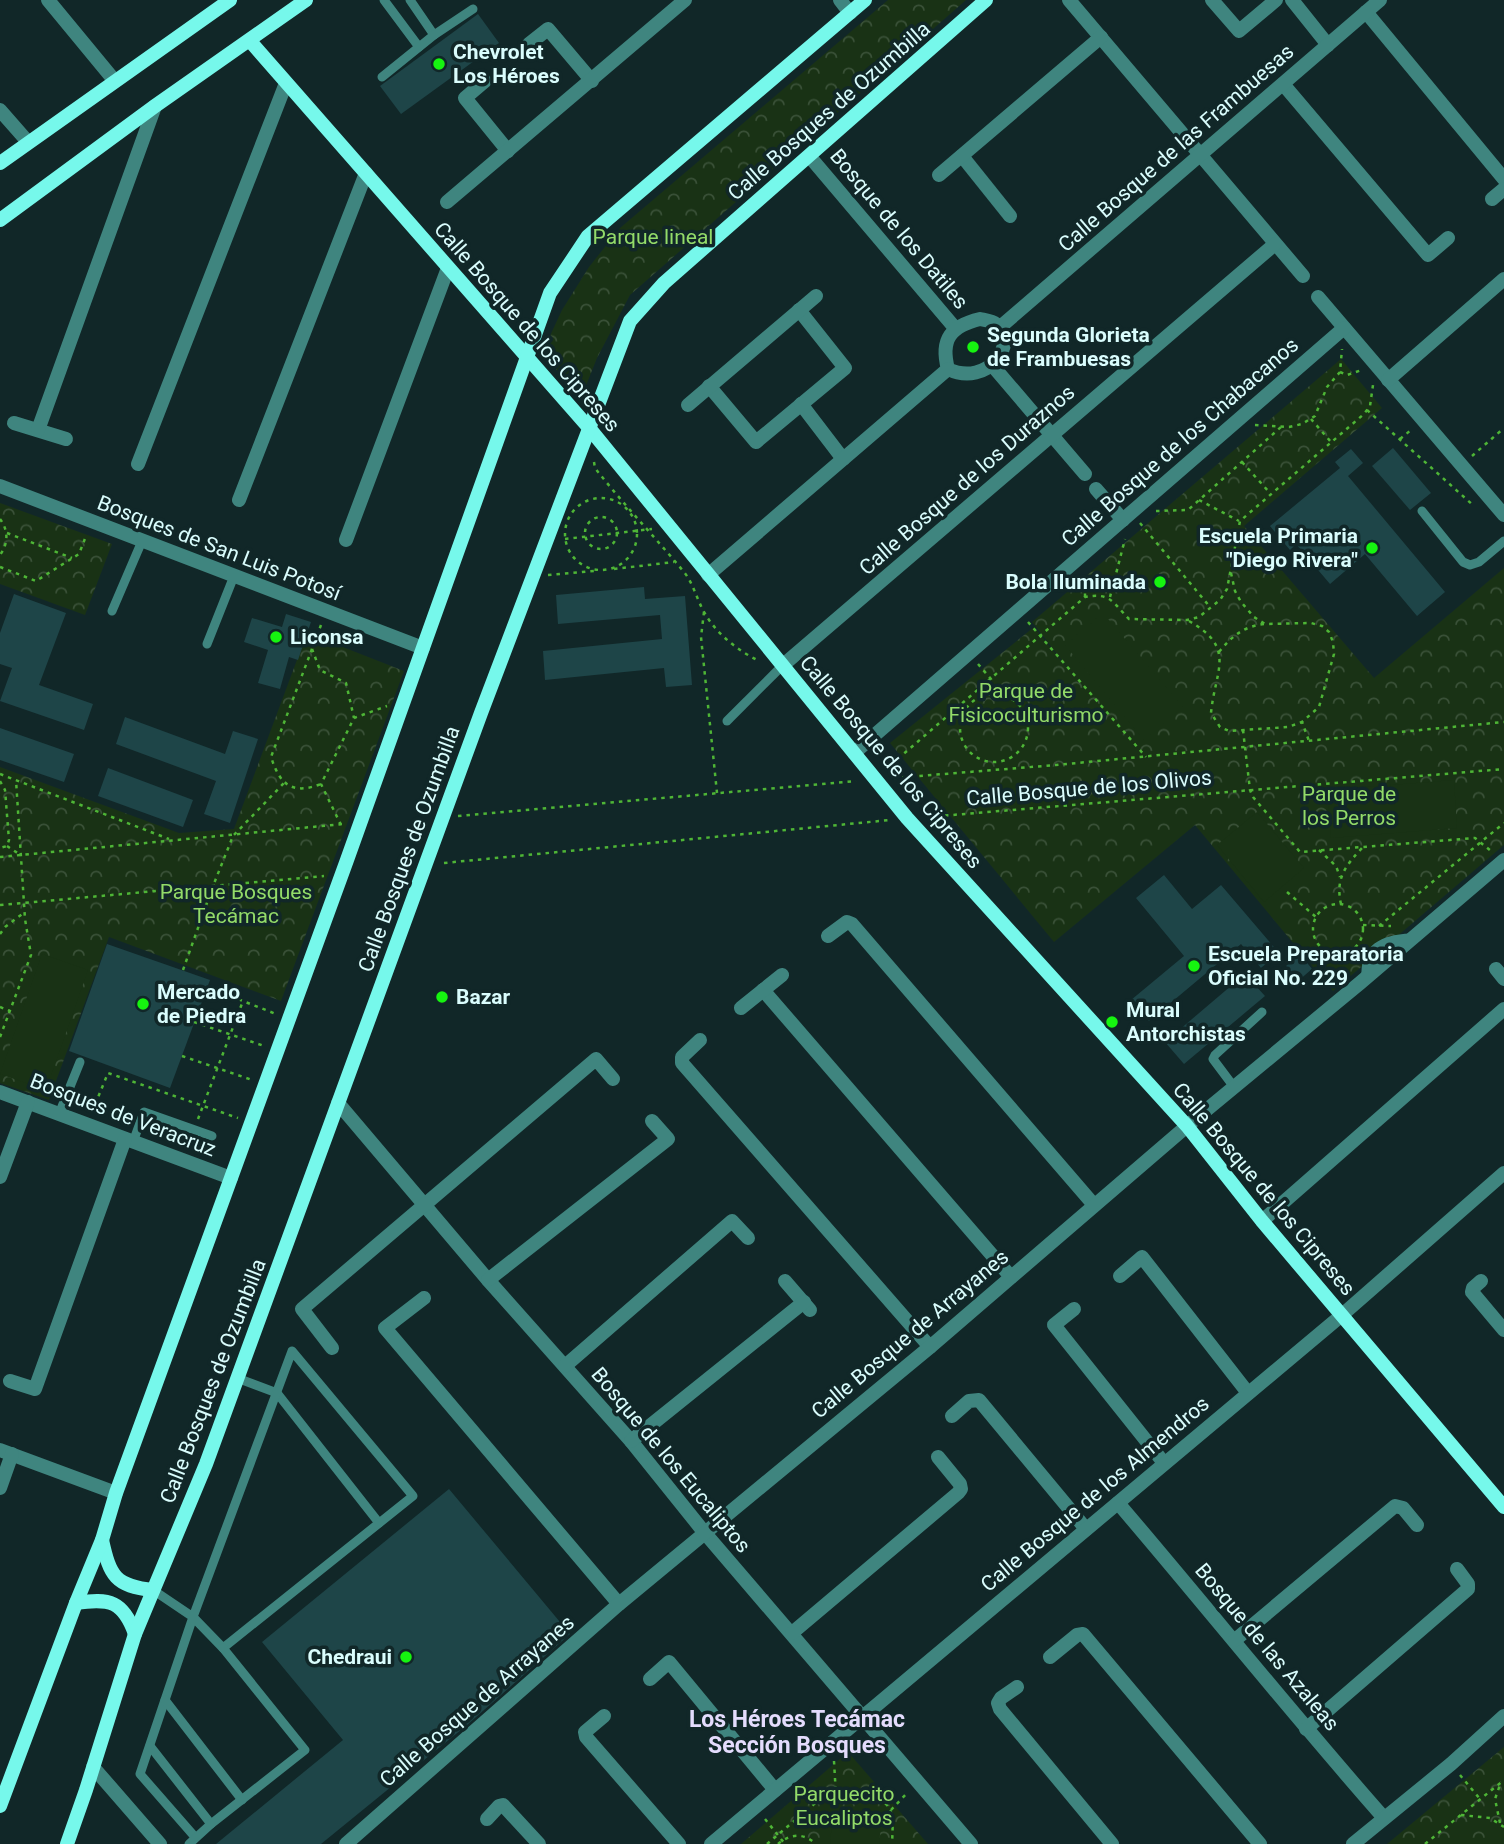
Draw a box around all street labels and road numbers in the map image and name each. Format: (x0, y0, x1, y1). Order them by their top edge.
street label: Calle Bosques de Ozumbilla (723, 17, 935, 205)
street label: Calle Bosque de las Frambuesas (1054, 39, 1298, 257)
street label: Bosque de los Datiles (825, 144, 973, 314)
street label: Calle Bosque de los Cipreses (429, 217, 625, 437)
street label: Calle Bosque de los Chabacanos (1057, 333, 1303, 551)
street label: Calle Bosque de los Duraznos (855, 380, 1079, 580)
street label: Bosques de San Luis Potosí (94, 490, 345, 606)
street label: Calle Bosque de los Cipreses (795, 651, 987, 873)
street label: Calle Bosques de Ozumbilla (353, 723, 465, 975)
street label: Calle Bosque de los Olivos (965, 765, 1213, 811)
street label: Bosques de Veracruz (27, 1068, 219, 1162)
street label: Calle Bosque de los Cipreses (1168, 1078, 1360, 1300)
street label: Calle Bosque de Arrayanes (807, 1245, 1013, 1423)
street label: Calle Bosques de Ozumbilla (155, 1255, 271, 1507)
street label: Bosque de los Eucaliptos (587, 1363, 755, 1557)
street label: Calle Bosque de los Almendros (976, 1392, 1214, 1596)
street label: Bosque de las Azaleas (1190, 1559, 1344, 1735)
street label: Calle Bosque de Arrayanes (375, 1610, 579, 1792)

